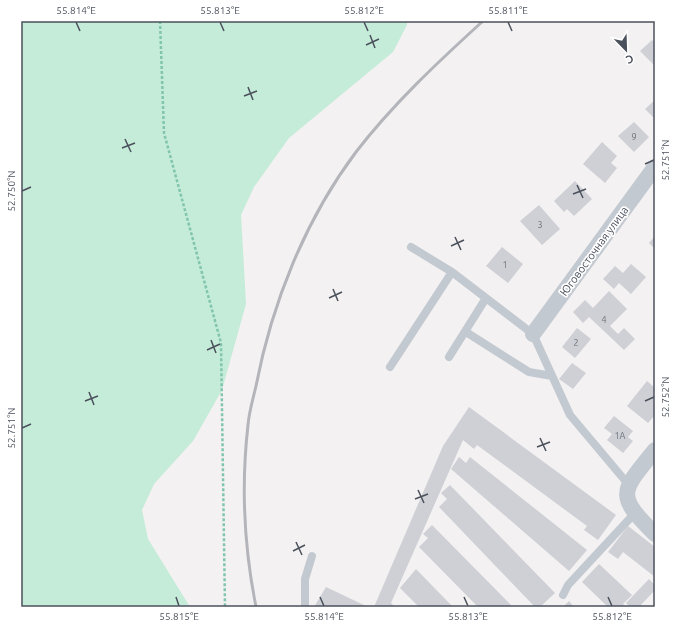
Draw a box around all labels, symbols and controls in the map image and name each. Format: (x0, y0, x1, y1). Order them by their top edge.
text: 55.814°E (56, 5, 96, 16)
text: 55.813°E (200, 5, 240, 16)
text: 55.812°E (344, 5, 384, 16)
text: 55.811°E (488, 5, 528, 16)
north arrow (606, 30, 646, 70)
text: С (624, 52, 635, 66)
house number: 9 (631, 132, 637, 142)
text: 52.751°N (660, 139, 671, 181)
text: 52.750°N (6, 170, 17, 212)
street label: Юговосточная улица (558, 204, 630, 298)
house number: 3 (537, 220, 543, 230)
house number: 1 (502, 260, 508, 270)
house number: 4 (601, 315, 607, 325)
house number: 2 (573, 338, 579, 348)
text: 52.752°N (660, 376, 671, 418)
text: 52.751°N (6, 407, 17, 449)
house number: 1А (615, 431, 626, 441)
text: 55.815°E (159, 611, 199, 622)
text: 55.814°E (304, 611, 344, 622)
text: 55.813°E (448, 611, 488, 622)
text: 55.812°E (592, 611, 632, 622)

